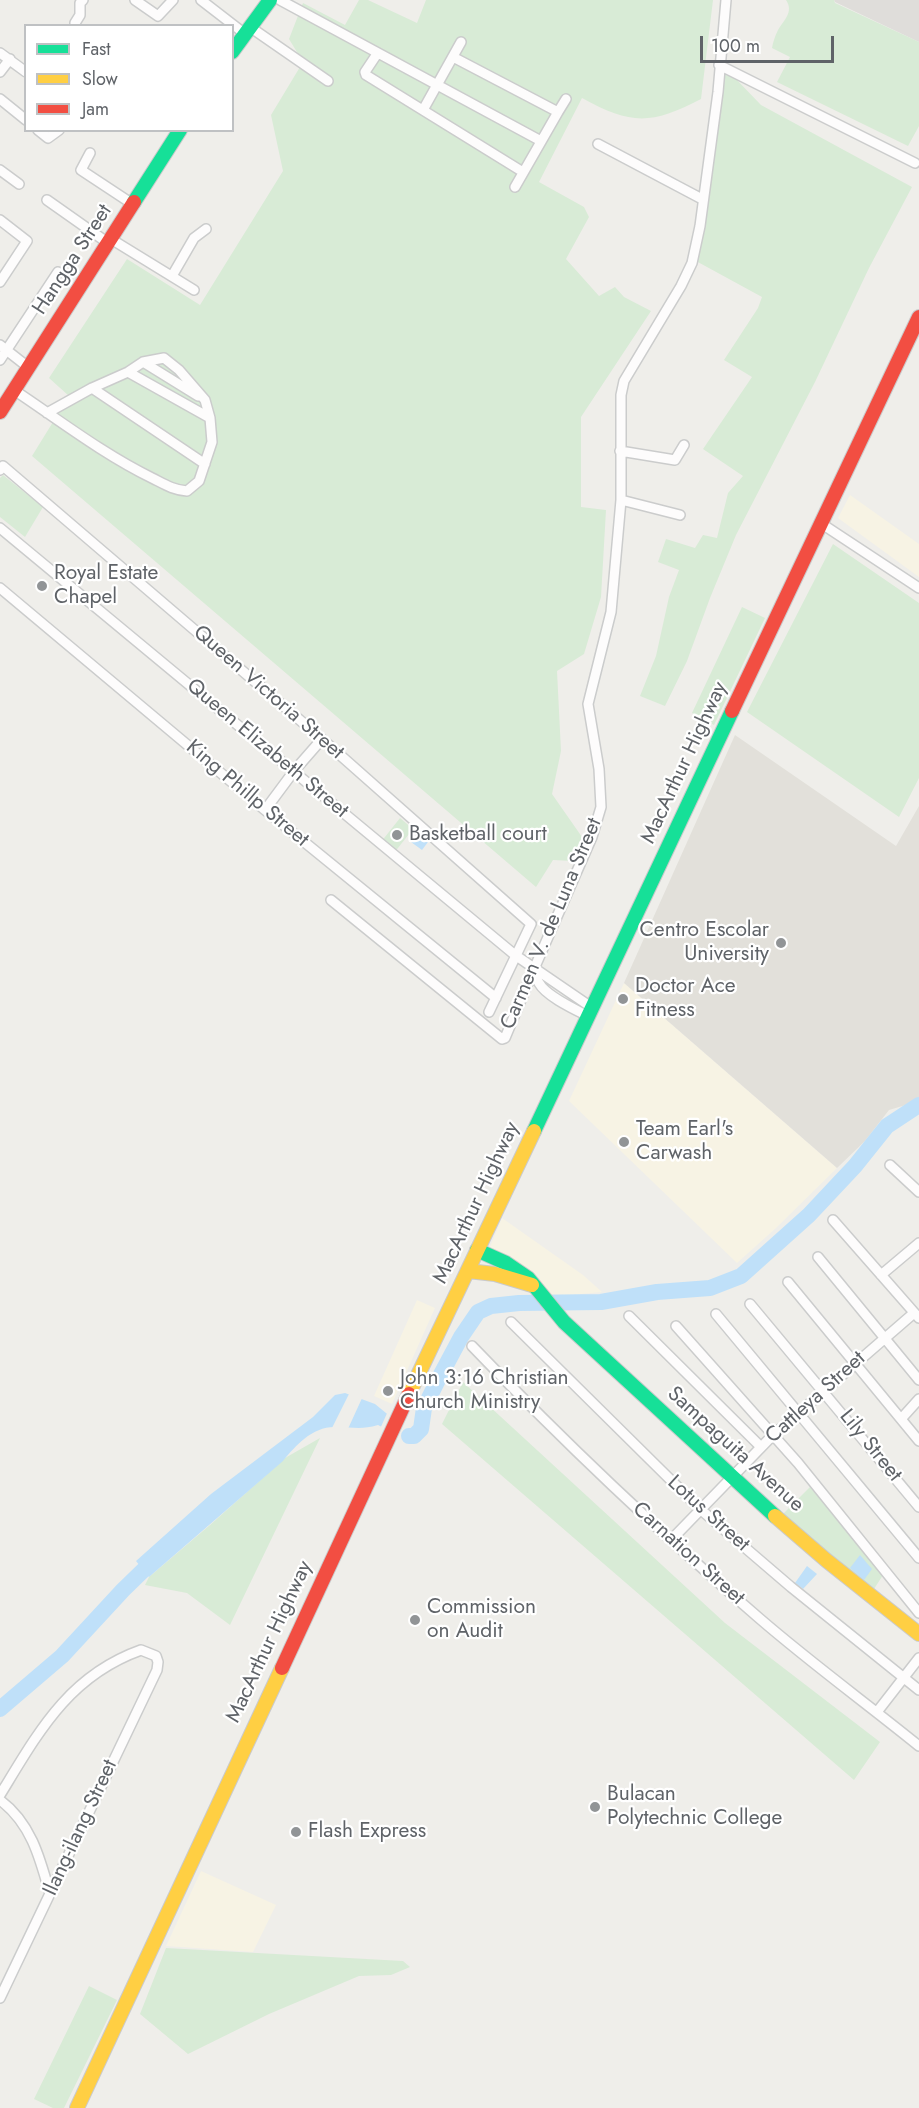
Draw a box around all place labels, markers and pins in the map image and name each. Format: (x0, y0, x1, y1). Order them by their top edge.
place label: Royal Estate Chapel (54, 561, 158, 611)
marker: Royal Estate Chapel (35, 579, 49, 593)
place label: Basketball court (409, 822, 547, 848)
marker: Basketball court (390, 828, 404, 842)
place label: Centro Escolar University (639, 918, 769, 968)
marker: Centro Escolar University (774, 936, 788, 950)
place label: Doctor Ace Fitness (635, 974, 736, 1024)
marker: Doctor Ace Fitness (616, 992, 630, 1006)
place label: Team Earl's Carwash (636, 1117, 733, 1167)
marker: Team Earl's Carwash (617, 1135, 631, 1149)
place label: John 3:16 Christian Church Ministry (400, 1366, 569, 1416)
marker: John 3:16 Christian Church Ministry (381, 1384, 395, 1398)
place label: Commission on Audit (427, 1595, 536, 1645)
marker: Commission on Audit (408, 1613, 422, 1627)
place label: Bulacan Polytechnic College (607, 1782, 782, 1832)
marker: Bulacan Polytechnic College (588, 1800, 602, 1814)
place label: Flash Express (308, 1819, 426, 1845)
marker: Flash Express (289, 1825, 303, 1839)

